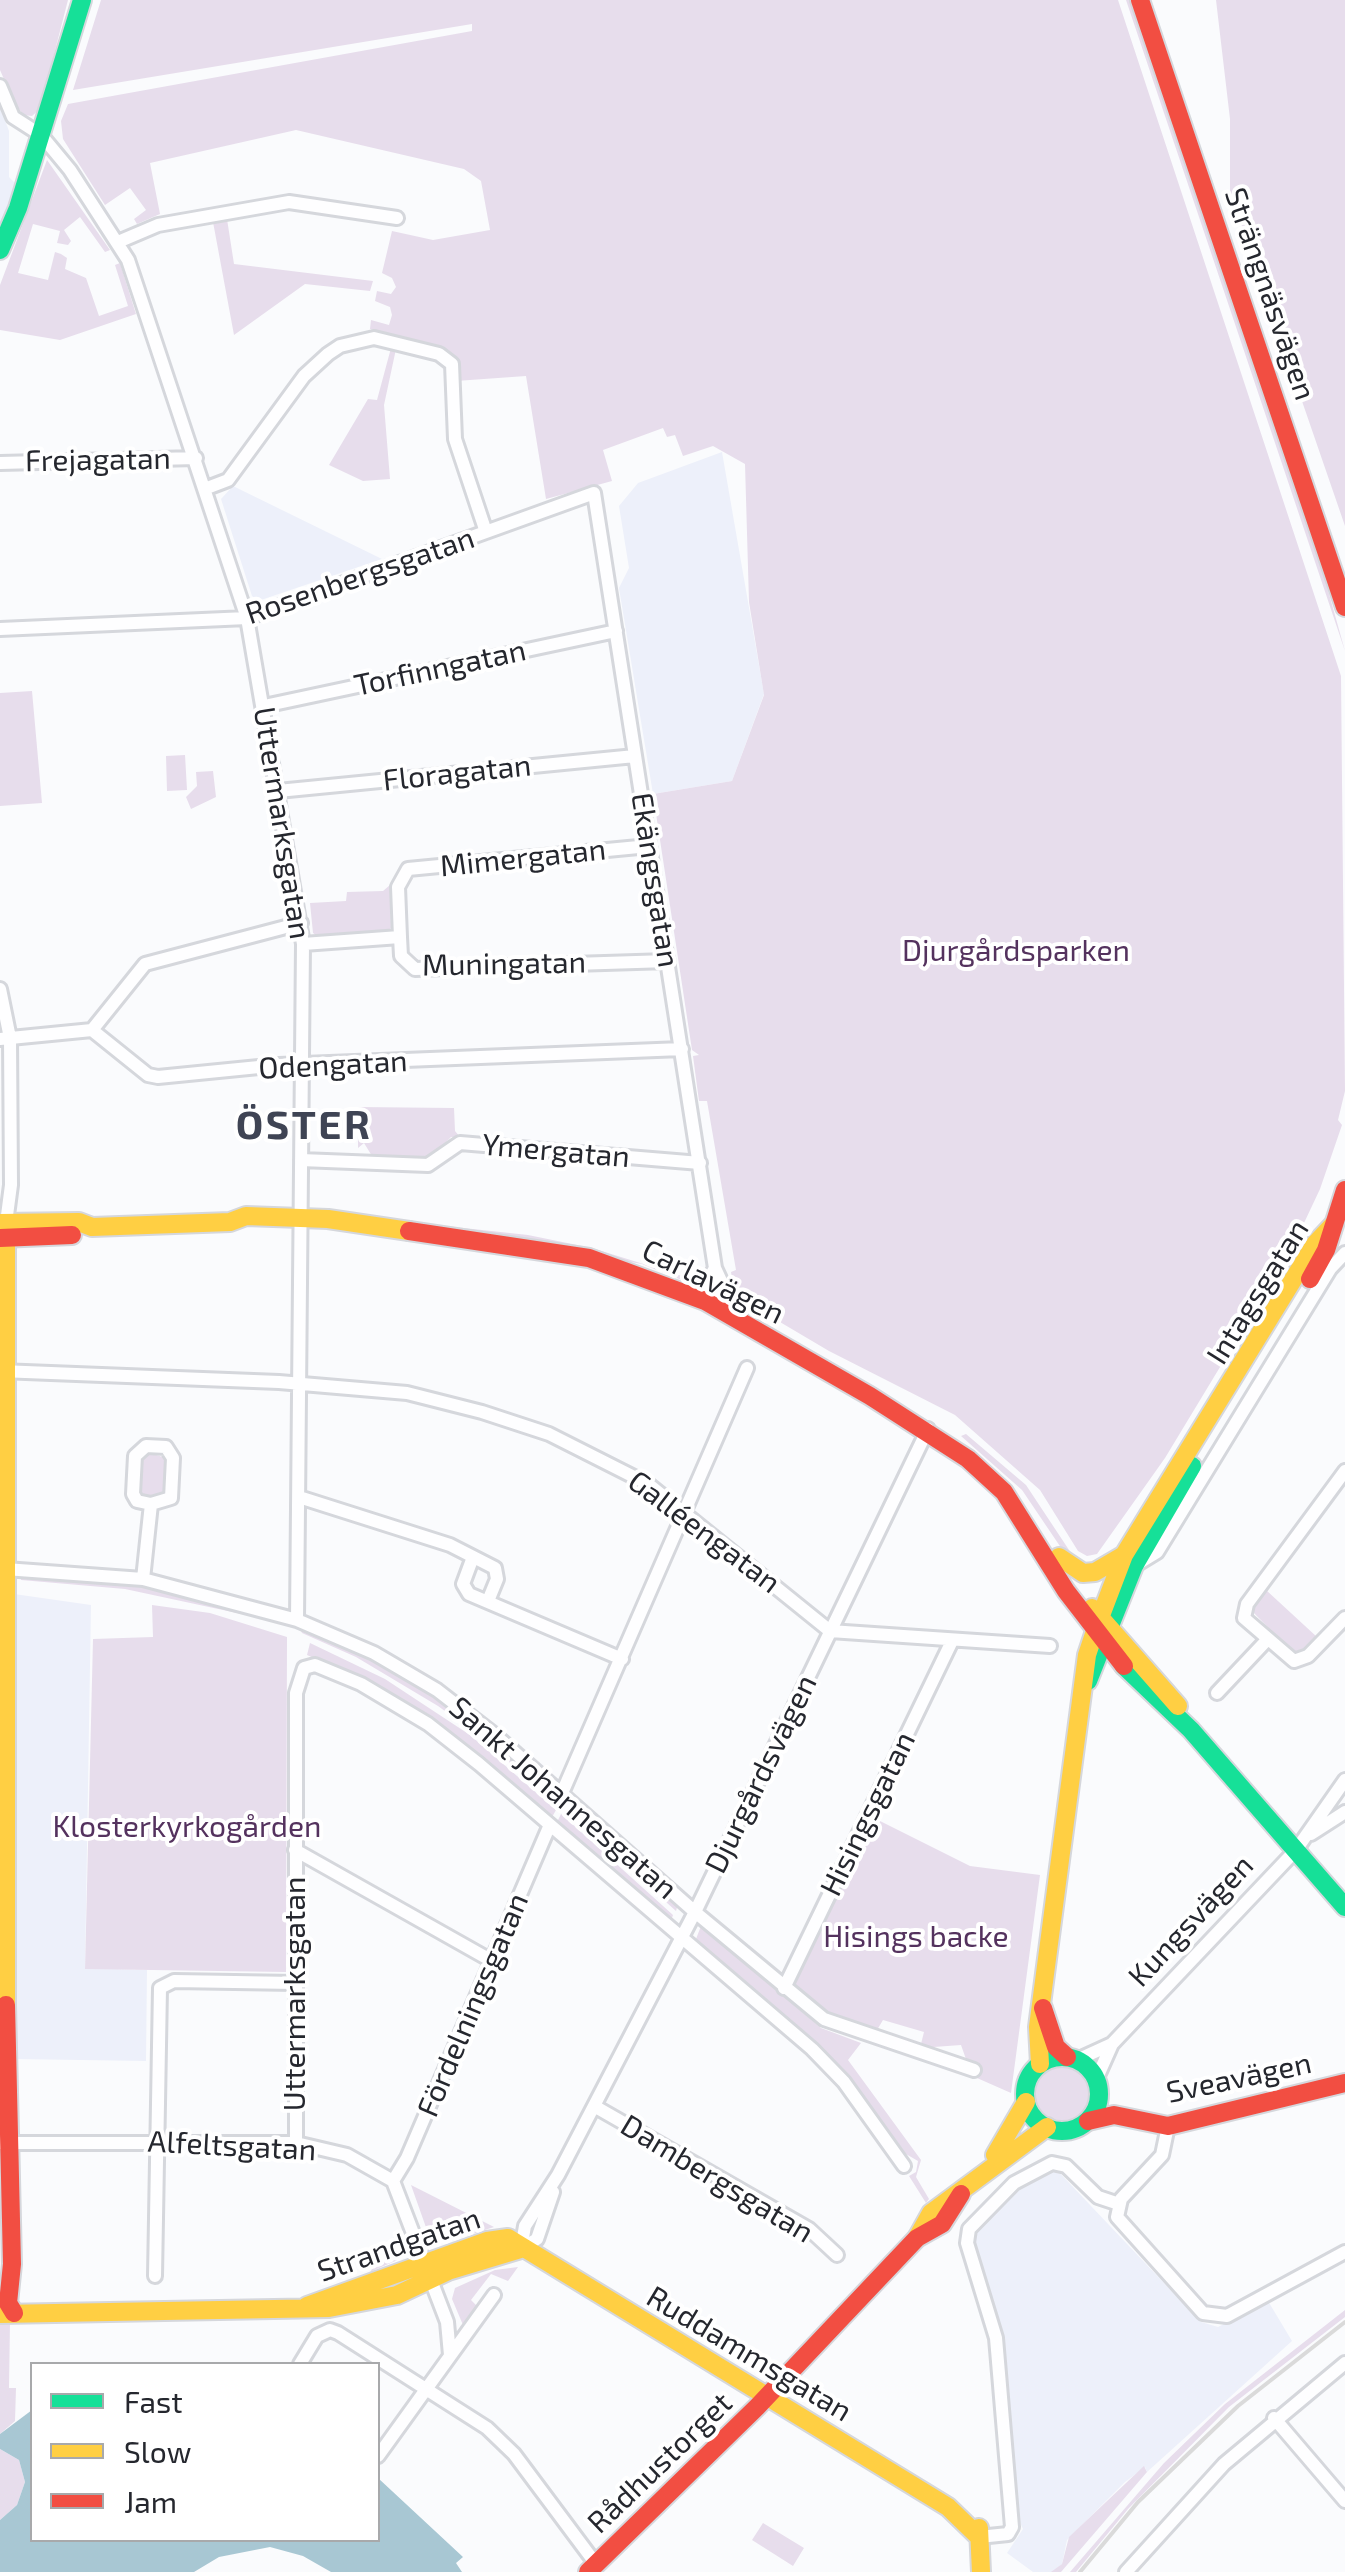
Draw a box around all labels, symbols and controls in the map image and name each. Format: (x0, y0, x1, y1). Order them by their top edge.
street label: Strängnäsvägen (1217, 183, 1323, 405)
street label: Frejagatan (25, 441, 171, 479)
street label: Rosenbergsgatan (241, 520, 479, 632)
street label: Torfinngatan (351, 632, 529, 704)
street label: Uttermarksgatan (246, 704, 318, 942)
street label: Floragatan (381, 747, 533, 799)
street label: Ekängsgatan (623, 790, 687, 970)
street label: Mimergatan (438, 831, 608, 885)
park label: Djurgårdsparken (902, 933, 1130, 969)
street label: Muningatan (422, 945, 586, 983)
street label: Odengatan (258, 1043, 408, 1087)
district label: ÖSTER (236, 1102, 372, 1150)
street label: Ymergatan (481, 1127, 631, 1175)
street label: Intagsgatan (1199, 1213, 1317, 1371)
street label: Carlavägen (636, 1232, 790, 1332)
street label: Galléengatan (621, 1463, 787, 1601)
street label: Djurgårdsvägen (697, 1669, 825, 1879)
street label: Sankt Johannesgatan (442, 1689, 684, 1907)
street label: Hisingsgatan (813, 1726, 923, 1902)
park label: Klosterkyrkogården (52, 1809, 322, 1845)
street label: Kungsvägen (1121, 1848, 1261, 1994)
street label: Uttermarksgatan (277, 1877, 313, 2111)
street label: Fördelningsgatan (410, 1888, 536, 2122)
park label: Hisings backe (823, 1919, 1009, 1955)
street label: Sveavägen (1163, 2045, 1315, 2111)
street label: Dambergsgatan (614, 2107, 820, 2251)
street label: Alfeltsgatan (147, 2124, 317, 2168)
street label: Strandgatan (313, 2200, 485, 2290)
street label: Ruddammsgatan (640, 2279, 858, 2429)
legend (30, 2362, 380, 2542)
text: Fast (124, 2383, 183, 2419)
street label: Rådhustorget (580, 2385, 740, 2541)
text: Slow (124, 2433, 191, 2469)
text: Jam (124, 2483, 177, 2519)

